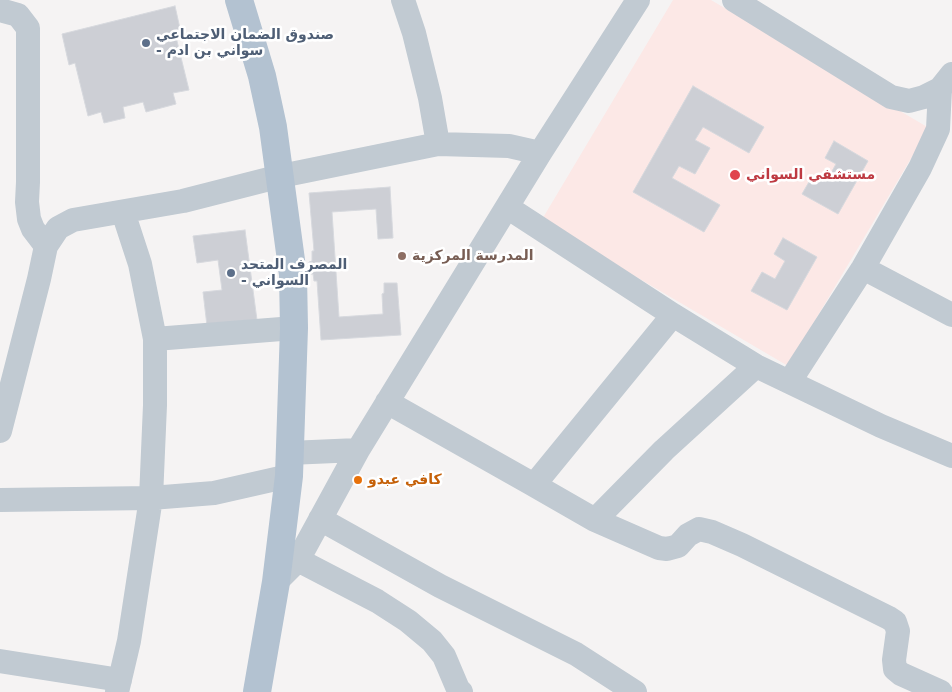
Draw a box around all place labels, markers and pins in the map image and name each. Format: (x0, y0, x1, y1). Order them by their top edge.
place label: صندوق الضمان الاجتماعي - سواني بن ادم (156, 27, 334, 59)
marker: صندوق الضمان الاجتماعي - سواني بن ادم (140, 37, 152, 49)
place label: مستشفي السواني (746, 167, 875, 183)
marker: مستشفي السواني (728, 168, 742, 182)
place label: المدرسة المركزية (412, 248, 533, 264)
marker: المدرسة المركزية (396, 250, 408, 262)
place label: المصرف المتحد - السواني (241, 257, 347, 290)
marker: المصرف المتحد - السواني (225, 267, 237, 279)
place label: كافي عبدو (368, 472, 442, 488)
marker: كافي عبدو (352, 474, 364, 486)

